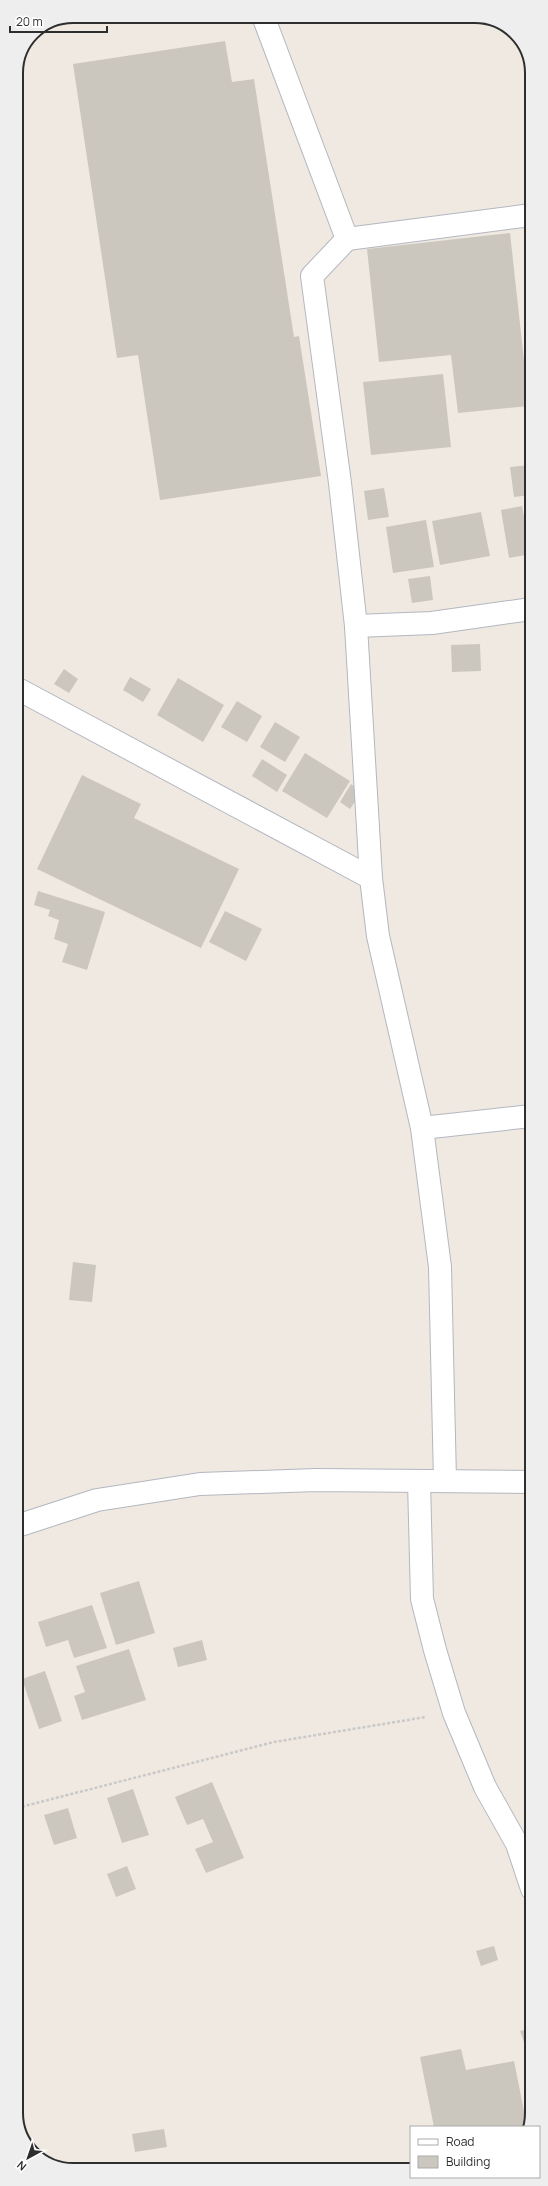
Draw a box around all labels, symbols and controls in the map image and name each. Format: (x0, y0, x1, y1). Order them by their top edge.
scale bar (10, 8, 107, 34)
text: 20 m (16, 13, 43, 30)
legend (410, 2126, 540, 2178)
text: Road (446, 2133, 474, 2150)
north arrow (8, 2138, 48, 2178)
text: Building (446, 2153, 490, 2170)
text: N (13, 2158, 29, 2174)

